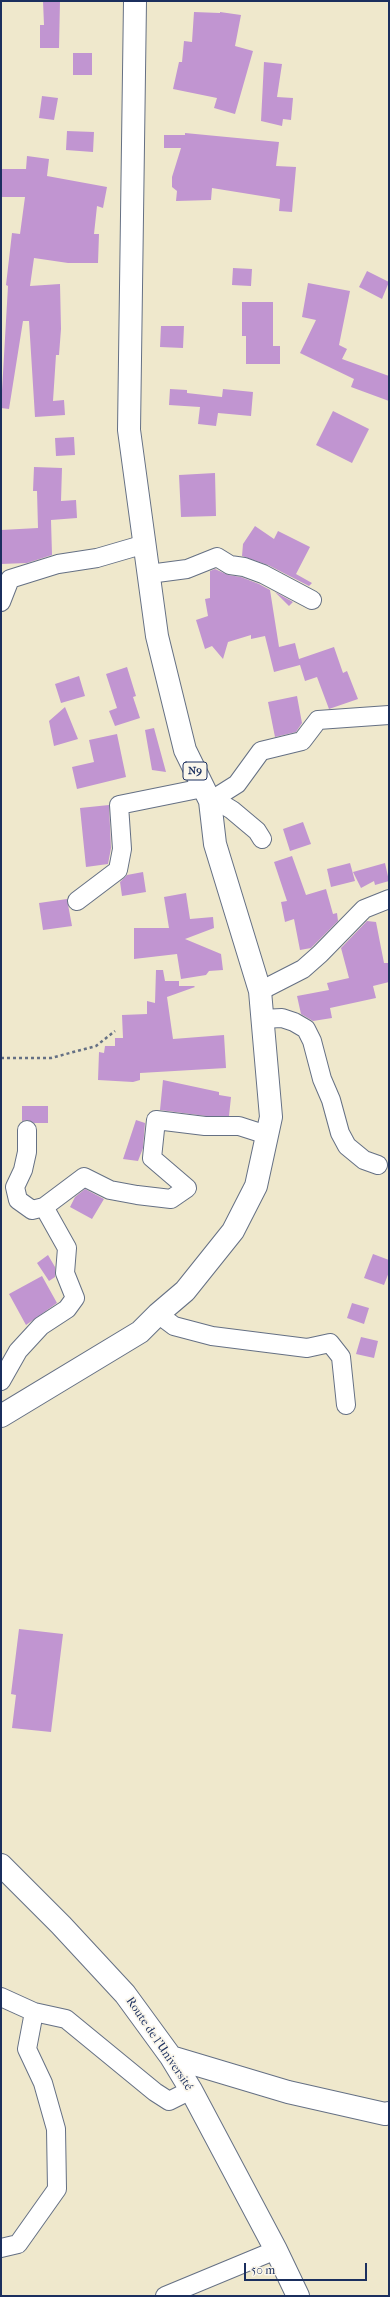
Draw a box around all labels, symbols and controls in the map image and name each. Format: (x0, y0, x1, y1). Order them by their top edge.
road number: N9 (183, 762, 207, 780)
street label: Route de l'Université (122, 1995, 196, 2093)
scale bar (246, 2255, 369, 2281)
text: 50 m (251, 2263, 275, 2277)

